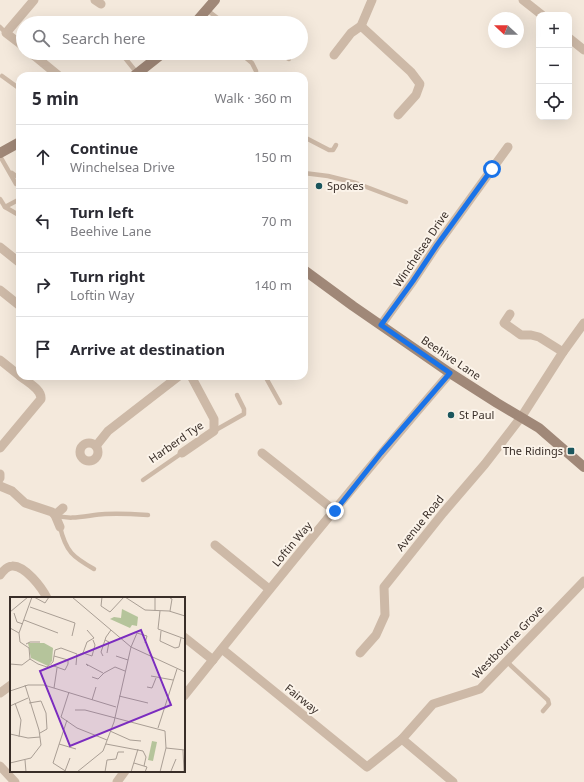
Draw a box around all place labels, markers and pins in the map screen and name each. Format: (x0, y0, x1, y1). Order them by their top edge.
place label: Spokes (327, 178, 364, 193)
marker: Spokes (314, 181, 324, 191)
place label: St Paul (459, 407, 494, 422)
marker: St Paul (446, 410, 456, 420)
place label: The Ridings (503, 443, 563, 458)
marker: The Ridings (566, 446, 576, 456)

